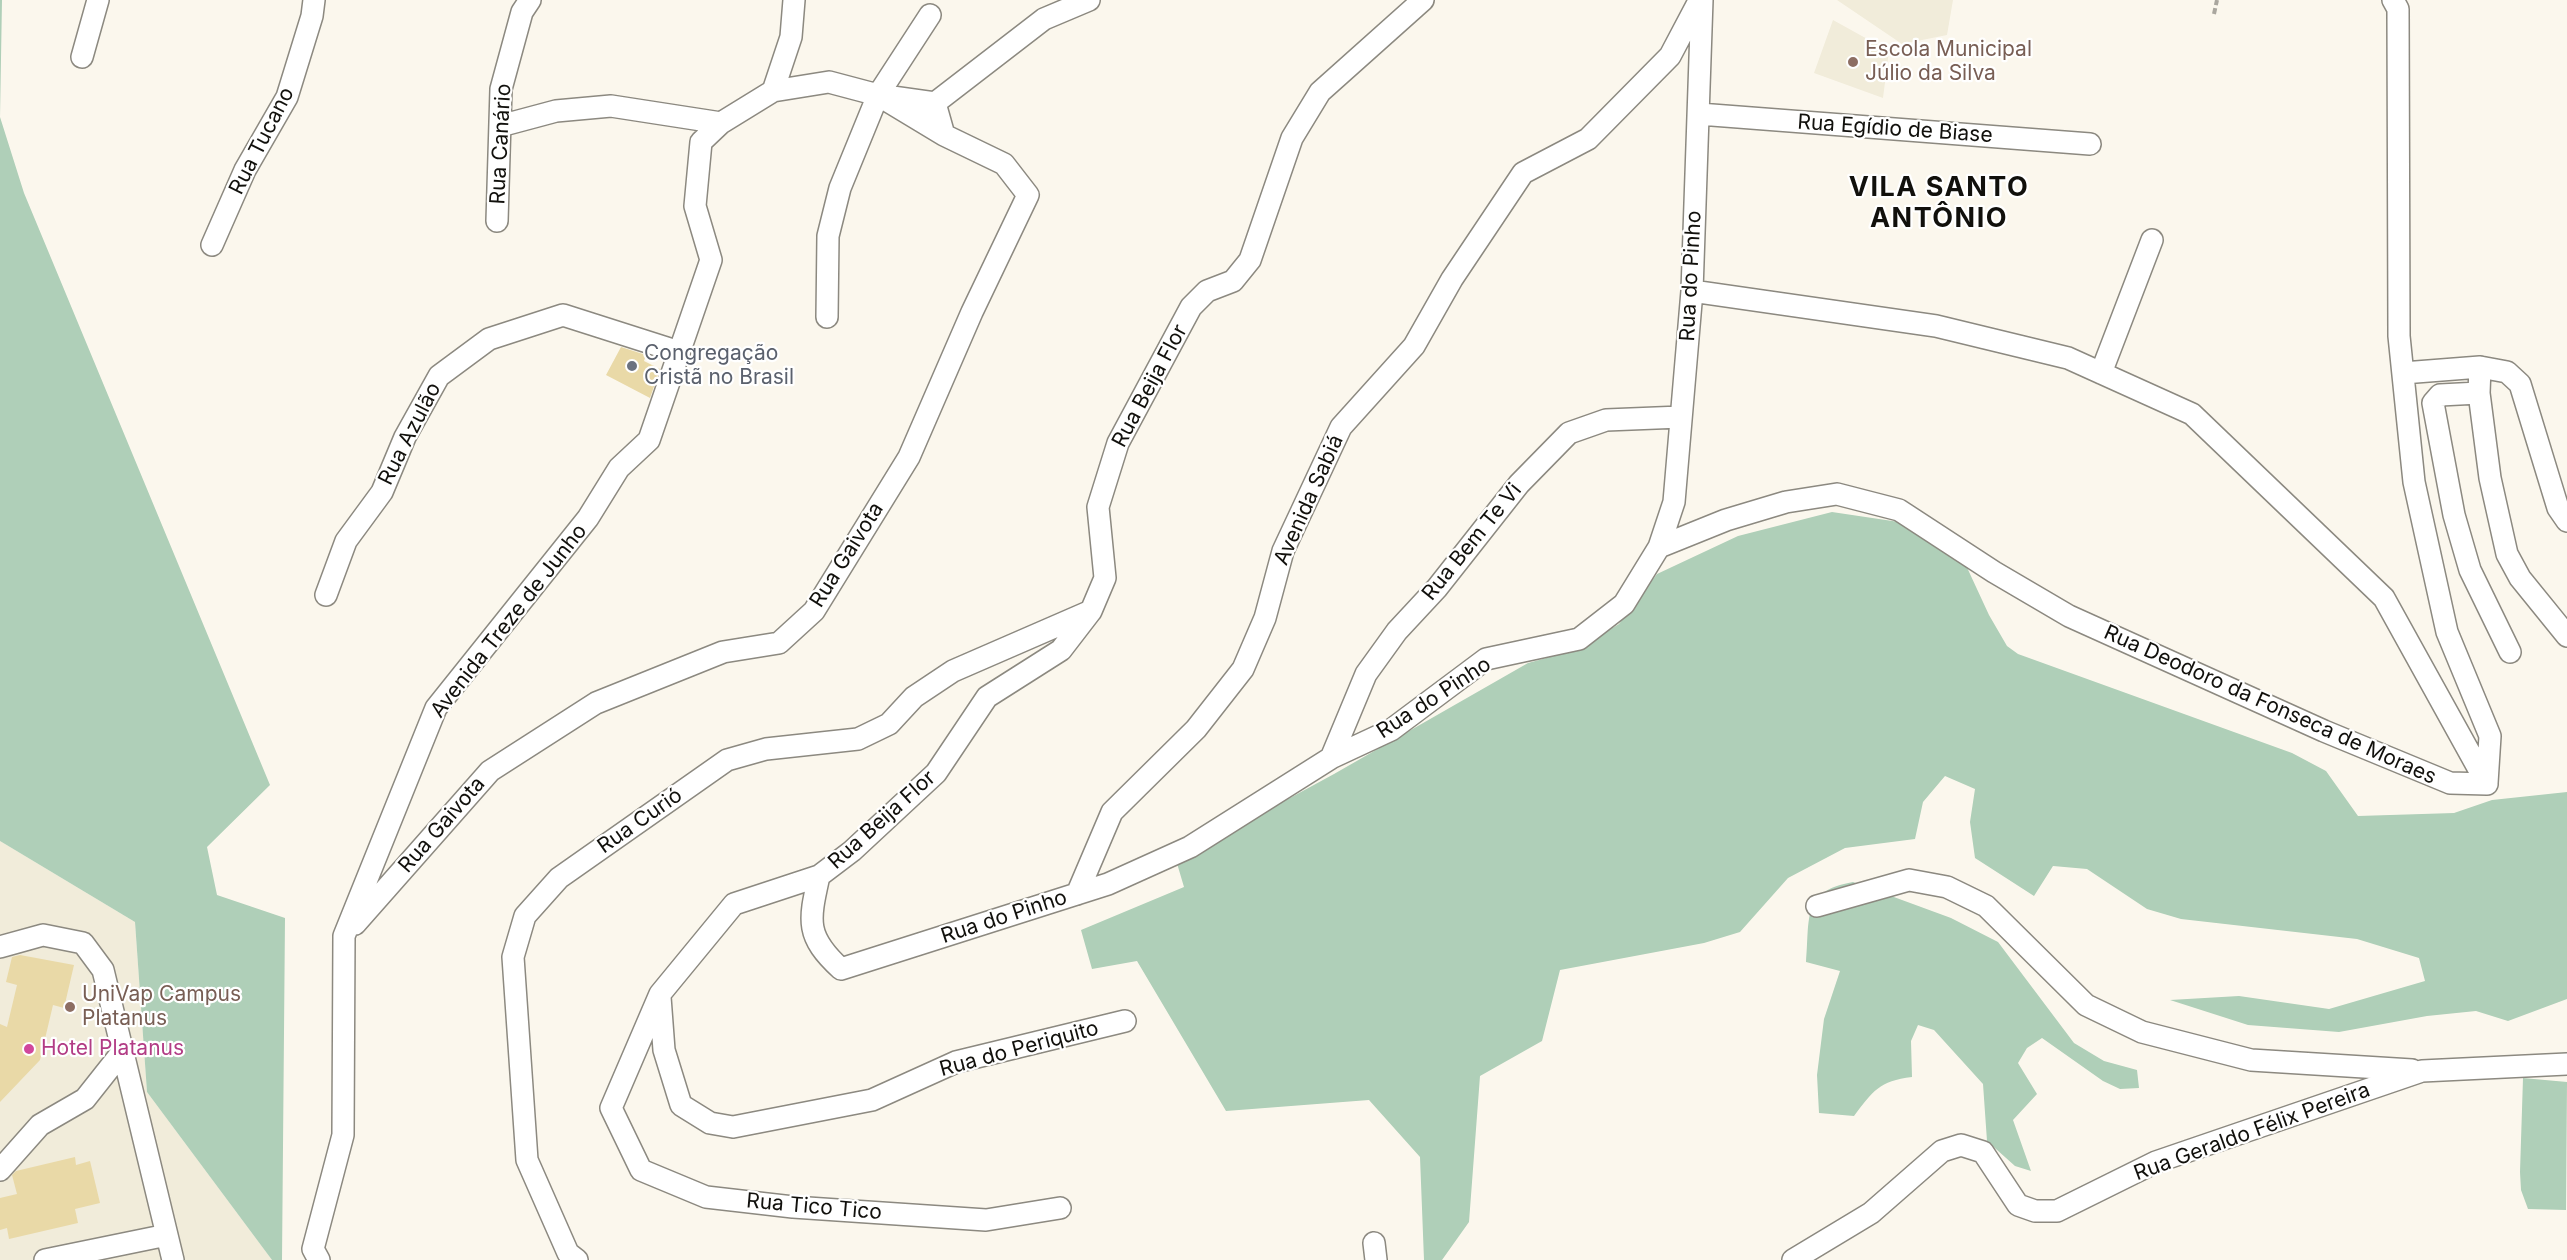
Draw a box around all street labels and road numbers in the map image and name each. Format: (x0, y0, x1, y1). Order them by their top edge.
street label: Rua Tucano (224, 83, 300, 199)
street label: Rua Canário (485, 83, 517, 205)
street label: Rua Egídio de Biase (1797, 110, 1993, 148)
street label: Rua do Pinho (1675, 210, 1707, 342)
street label: Rua Beija Flor (1107, 320, 1193, 452)
street label: Rua Azulão (373, 379, 447, 489)
street label: Avenida Sabiá (1269, 431, 1349, 569)
street label: Rua Bem Te Vi (1417, 478, 1527, 606)
street label: Rua Gaivota (805, 498, 889, 612)
street label: Avenida Treze de Junho (426, 519, 592, 723)
street label: Rua Deodoro da Fonseca de Moraes (2100, 620, 2440, 790)
street label: Rua do Pinho (1372, 652, 1496, 744)
street label: Rua Beija Flor (823, 765, 941, 875)
street label: Rua Gaivota (393, 772, 491, 878)
street label: Rua Curió (593, 783, 687, 859)
street label: Rua do Pinho (938, 885, 1070, 949)
street label: Rua do Periquito (937, 1016, 1101, 1082)
street label: Rua Geraldo Félix Pereira (2131, 1078, 2373, 1186)
street label: Rua Tico Tico (745, 1189, 883, 1225)

